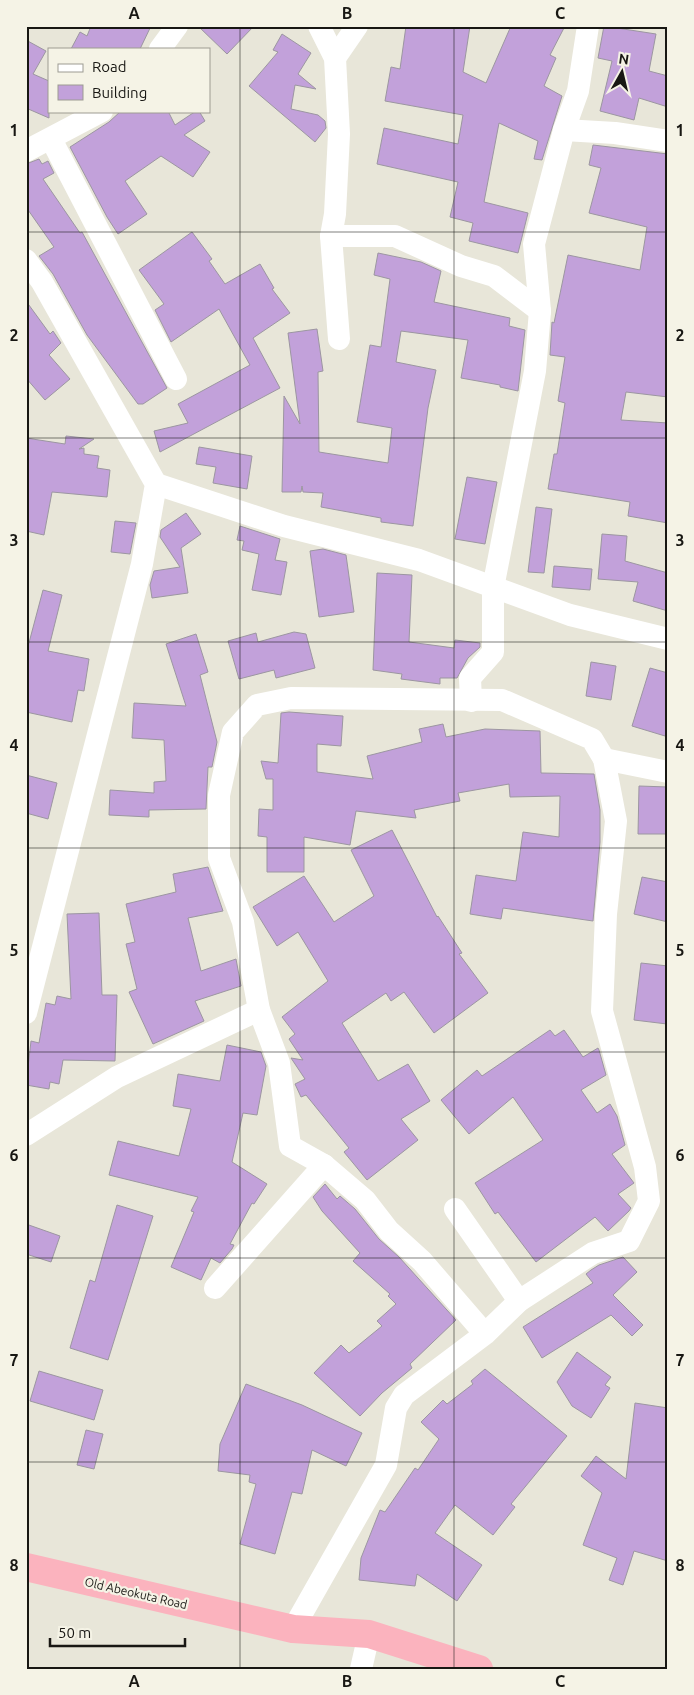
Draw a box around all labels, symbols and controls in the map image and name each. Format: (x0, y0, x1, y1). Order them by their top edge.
text: A (128, 4, 140, 22)
text: B (342, 4, 352, 22)
text: C (555, 4, 565, 22)
legend (48, 48, 210, 112)
north arrow (596, 48, 646, 98)
text: N (618, 50, 630, 68)
text: Road (92, 58, 127, 75)
text: Building (92, 84, 147, 101)
text: 1 (9, 121, 19, 139)
text: 1 (675, 121, 685, 139)
text: 2 (9, 326, 19, 344)
text: 2 (675, 326, 685, 344)
text: 3 (9, 531, 19, 549)
text: 3 (675, 531, 685, 549)
text: 4 (9, 736, 19, 754)
text: 4 (675, 736, 685, 754)
text: 5 (9, 941, 19, 959)
text: 5 (675, 941, 685, 959)
text: 6 (9, 1146, 19, 1164)
text: 6 (675, 1146, 685, 1164)
text: 7 (9, 1351, 19, 1369)
text: 7 (675, 1351, 685, 1369)
text: 8 (9, 1556, 19, 1574)
text: 8 (675, 1556, 685, 1574)
street label: Old Abeokuta Road (83, 1575, 189, 1611)
scale bar (50, 1615, 185, 1647)
text: 50 m (58, 1624, 91, 1641)
text: A (128, 1672, 140, 1690)
text: B (342, 1672, 352, 1690)
text: C (555, 1672, 565, 1690)

